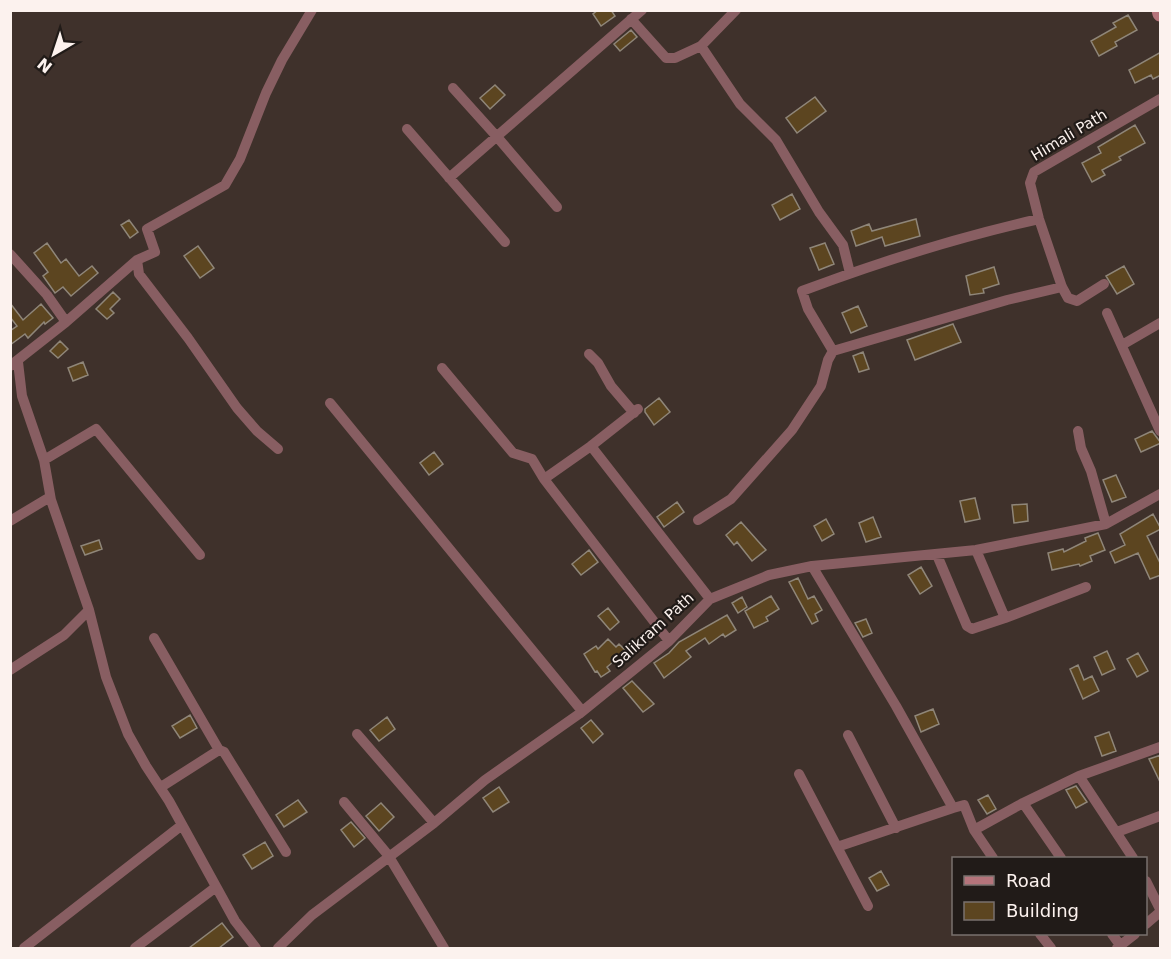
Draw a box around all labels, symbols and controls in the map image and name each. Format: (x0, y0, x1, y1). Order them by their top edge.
north arrow (24, 24, 84, 84)
text: N (34, 54, 56, 77)
street label: Himali Path (1028, 105, 1110, 165)
street label: Salikram Path (609, 589, 697, 671)
legend (952, 857, 1147, 935)
text: Road (1006, 870, 1051, 891)
text: Building (1006, 900, 1079, 921)

